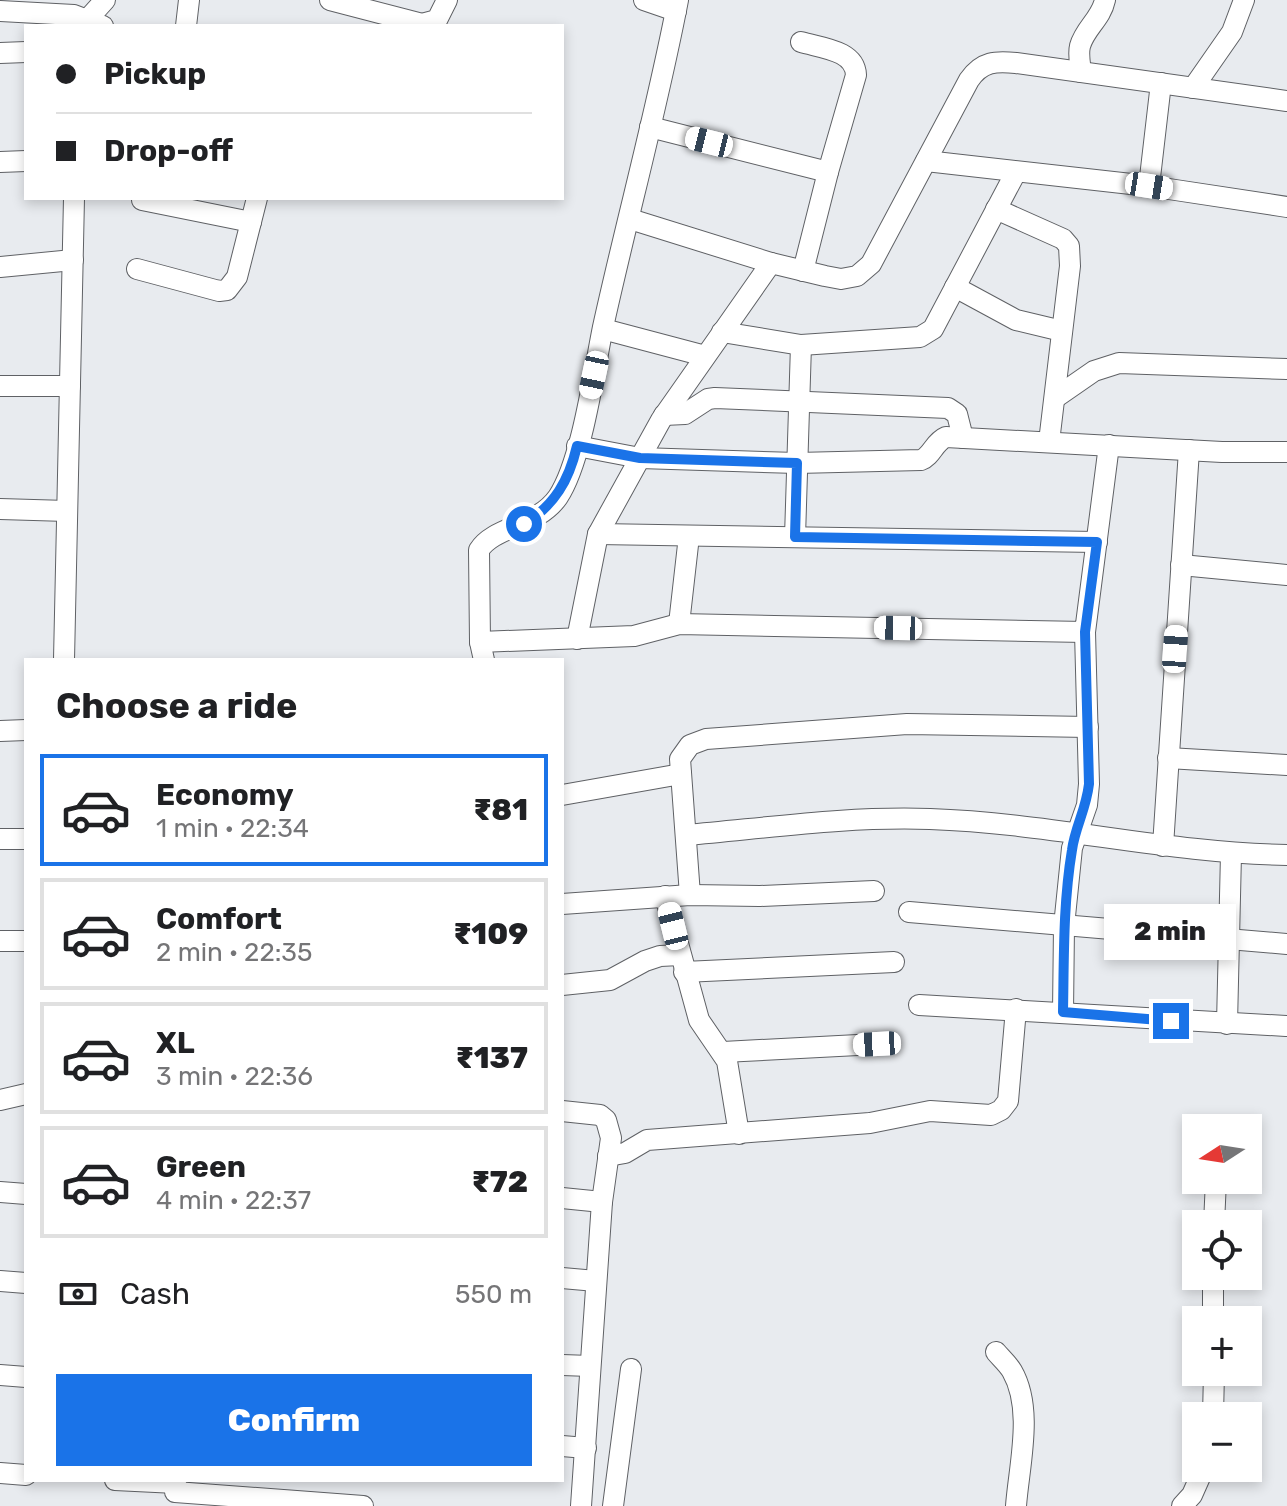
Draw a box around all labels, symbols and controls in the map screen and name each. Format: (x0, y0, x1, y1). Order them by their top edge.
text: Pickup (104, 56, 206, 92)
car (683, 125, 735, 159)
text: Drop-off (104, 133, 233, 169)
car (1123, 170, 1175, 202)
car (577, 349, 611, 401)
route start (506, 506, 542, 542)
car (874, 616, 922, 640)
car (1161, 624, 1189, 674)
text: Choose a ride (56, 684, 297, 727)
icon: car (60, 774, 132, 846)
text: Economy (156, 777, 294, 813)
text: ₹81 (473, 792, 528, 828)
text: 1 min · 22:34 (156, 813, 309, 844)
icon: car (60, 898, 132, 970)
car (656, 900, 690, 952)
text: Comfort (156, 901, 282, 937)
callout: 2 min (1105, 905, 1237, 961)
text: ₹109 (453, 916, 528, 952)
text: 2 min (1134, 916, 1206, 947)
text: 2 min · 22:35 (156, 937, 312, 968)
route end (1153, 1003, 1189, 1039)
icon: car (60, 1022, 132, 1094)
text: XL (156, 1025, 195, 1061)
car (852, 1031, 902, 1057)
text: ₹137 (456, 1040, 528, 1076)
text: 3 min · 22:36 (156, 1061, 313, 1092)
north arrow (1182, 1114, 1262, 1194)
map controls (1182, 1114, 1262, 1482)
icon: car (60, 1146, 132, 1218)
text: Green (156, 1149, 246, 1185)
text: ₹72 (472, 1164, 528, 1200)
text: 4 min · 22:37 (156, 1185, 311, 1216)
button: locate (1182, 1210, 1262, 1290)
icon: cash (56, 1272, 100, 1316)
text: Cash (120, 1276, 190, 1312)
text: 550 m (455, 1279, 532, 1310)
button: + (1182, 1306, 1262, 1386)
button: Confirm (56, 1374, 532, 1466)
button: − (1182, 1402, 1262, 1482)

